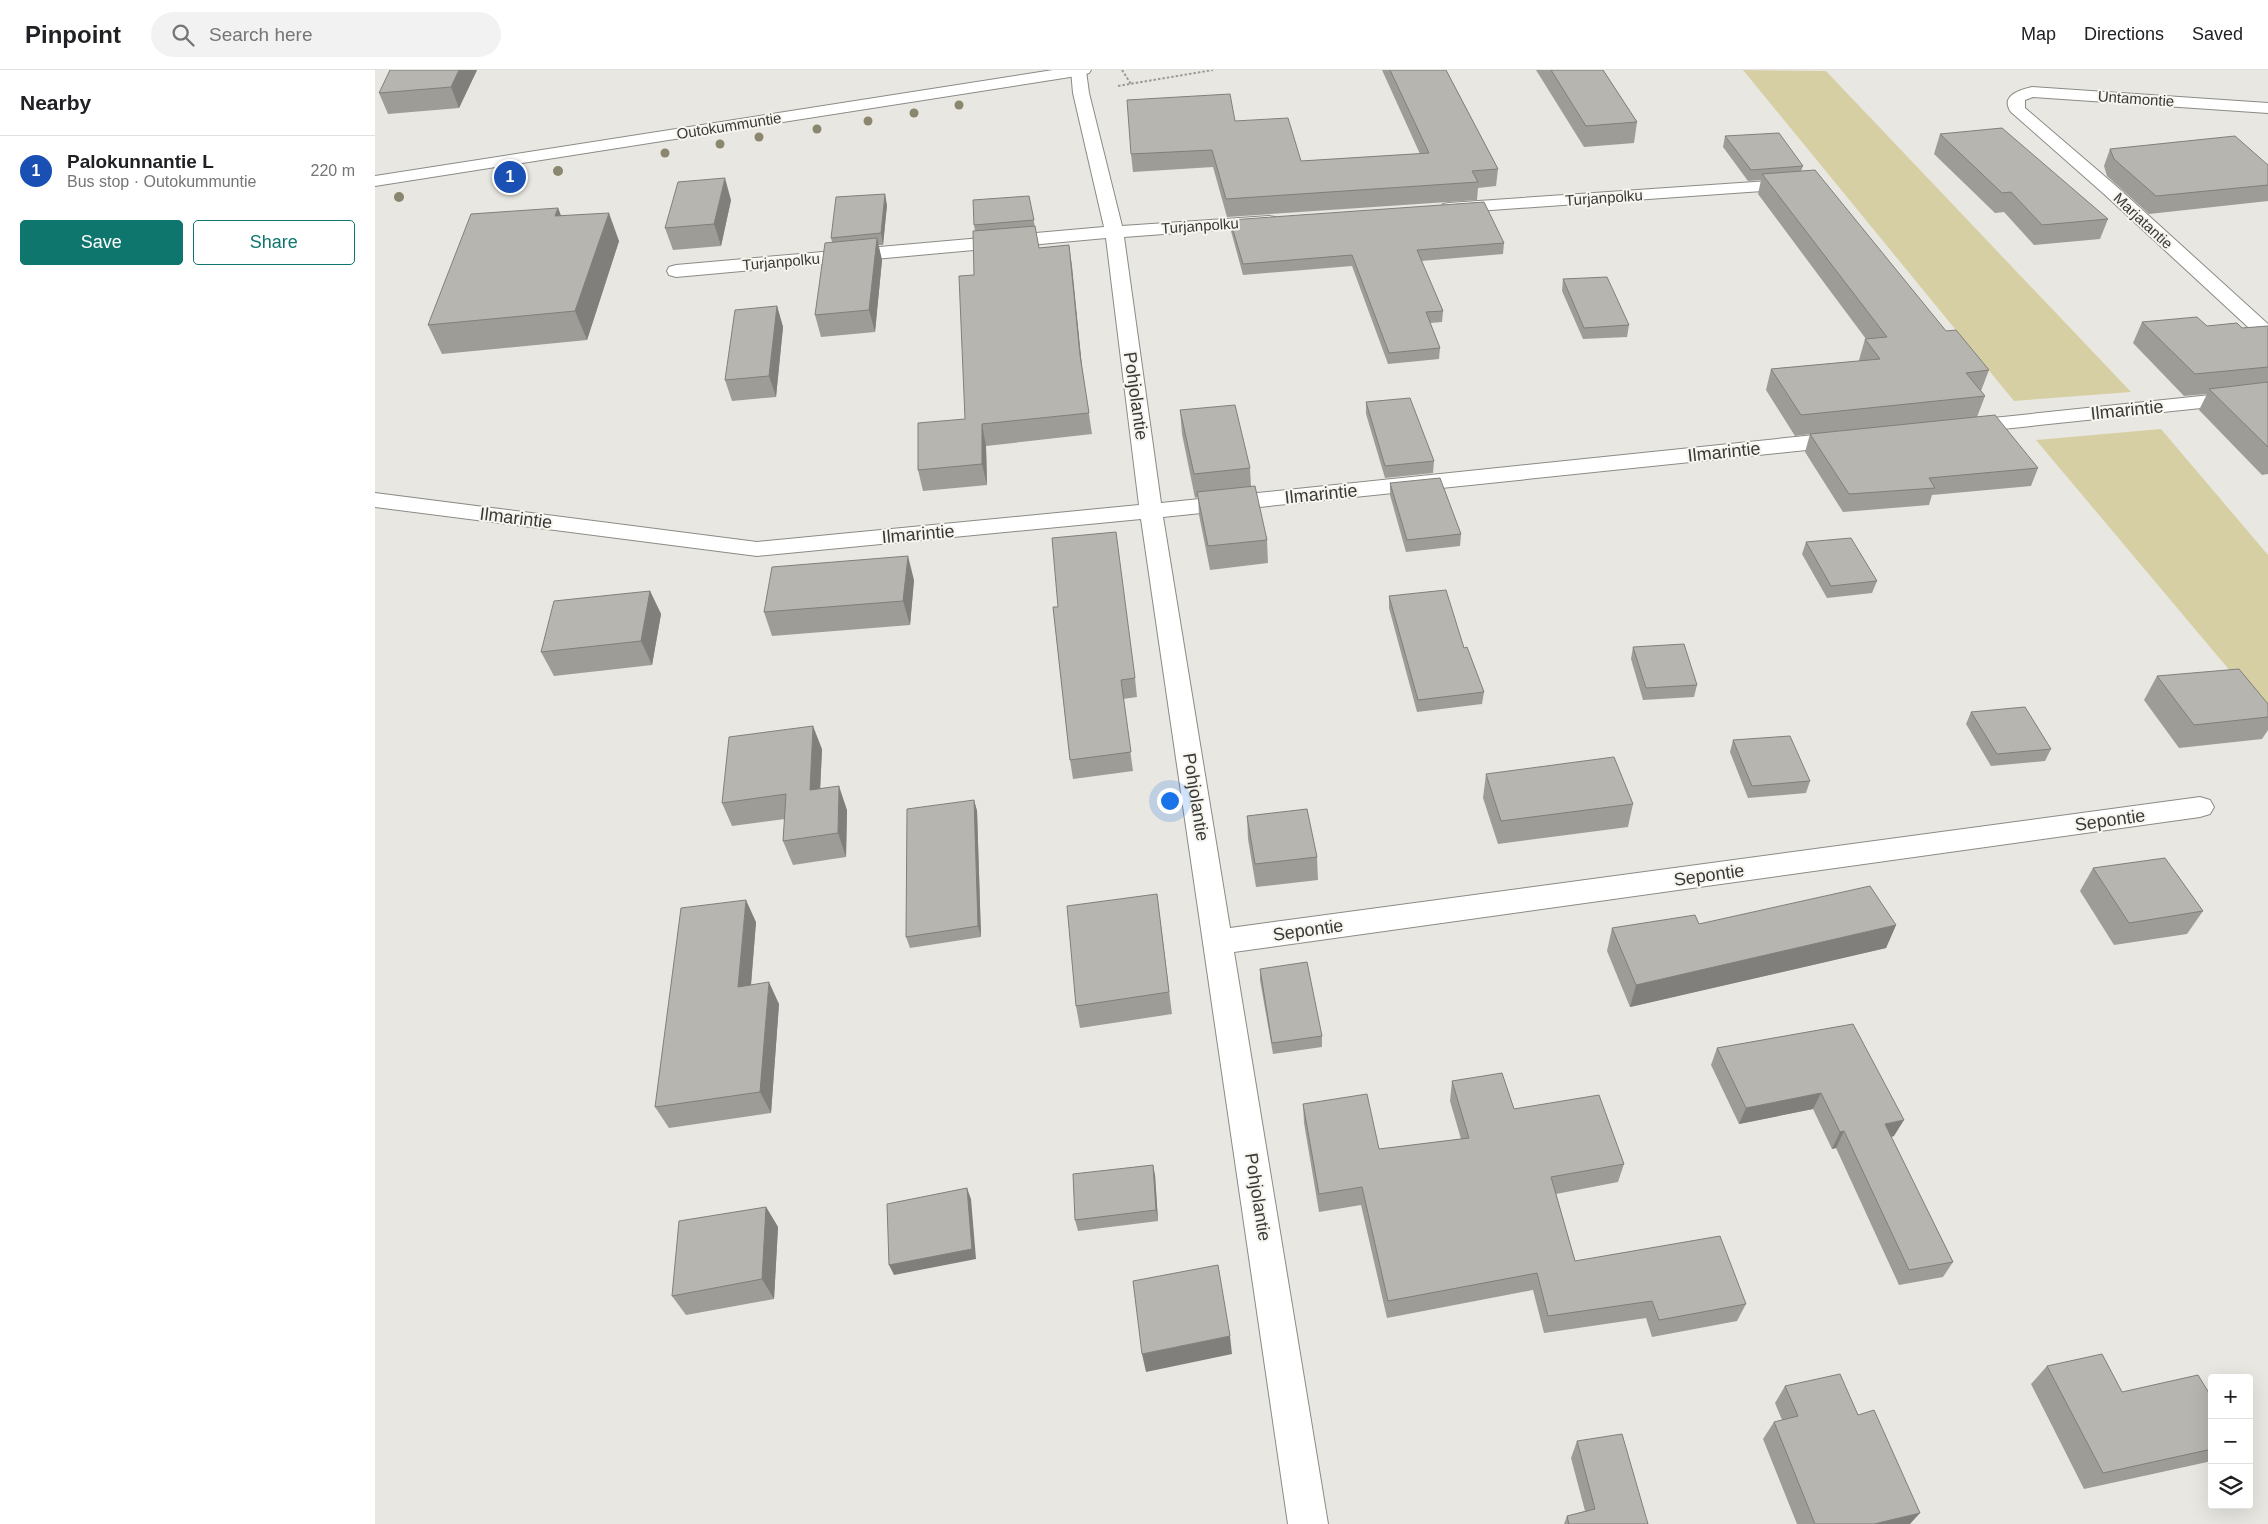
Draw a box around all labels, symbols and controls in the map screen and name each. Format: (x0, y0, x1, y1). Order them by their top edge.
search box (151, 12, 501, 57)
text: Pinpoint (25, 21, 121, 48)
icon: search (169, 21, 197, 49)
text: Search here (209, 24, 313, 45)
text: Map (2021, 24, 2056, 44)
text: Directions (2084, 24, 2164, 44)
text: Saved (2192, 24, 2243, 44)
street label: Untamontie (2097, 87, 2175, 110)
text: Nearby (20, 91, 91, 114)
street label: Outokummuntie (675, 109, 783, 142)
text: Palokunnantie L (67, 151, 214, 172)
pin: 1 (494, 158, 526, 196)
text: 1 (32, 162, 40, 179)
text: 220 m (311, 162, 355, 179)
text: Bus stop · Outokummuntie (67, 173, 256, 190)
street label: Turjanpolku (1565, 186, 1643, 209)
street label: Marjatantie (2110, 189, 2176, 252)
street label: Turjanpolku (1161, 214, 1239, 237)
button: Save (20, 220, 183, 265)
button: Share (193, 220, 355, 265)
street label: Turjanpolku (741, 250, 820, 273)
street label: Pohjolantie (1120, 351, 1152, 441)
street label: Ilmarintie (2090, 396, 2164, 424)
street label: Ilmarintie (1687, 438, 1761, 466)
street label: Ilmarintie (1284, 480, 1358, 508)
street label: Ilmarintie (479, 504, 553, 532)
street label: Ilmarintie (881, 521, 955, 547)
street label: Pohjolantie (1179, 751, 1213, 843)
your location (1157, 788, 1183, 814)
street label: Sepontie (2073, 805, 2147, 835)
street label: Sepontie (1672, 860, 1746, 890)
street label: Sepontie (1271, 915, 1345, 945)
street label: Pohjolantie (1241, 1151, 1275, 1243)
map controls (2208, 1374, 2253, 1509)
button: + (2208, 1374, 2253, 1419)
button: − (2208, 1419, 2253, 1464)
button: layers (2208, 1464, 2253, 1509)

